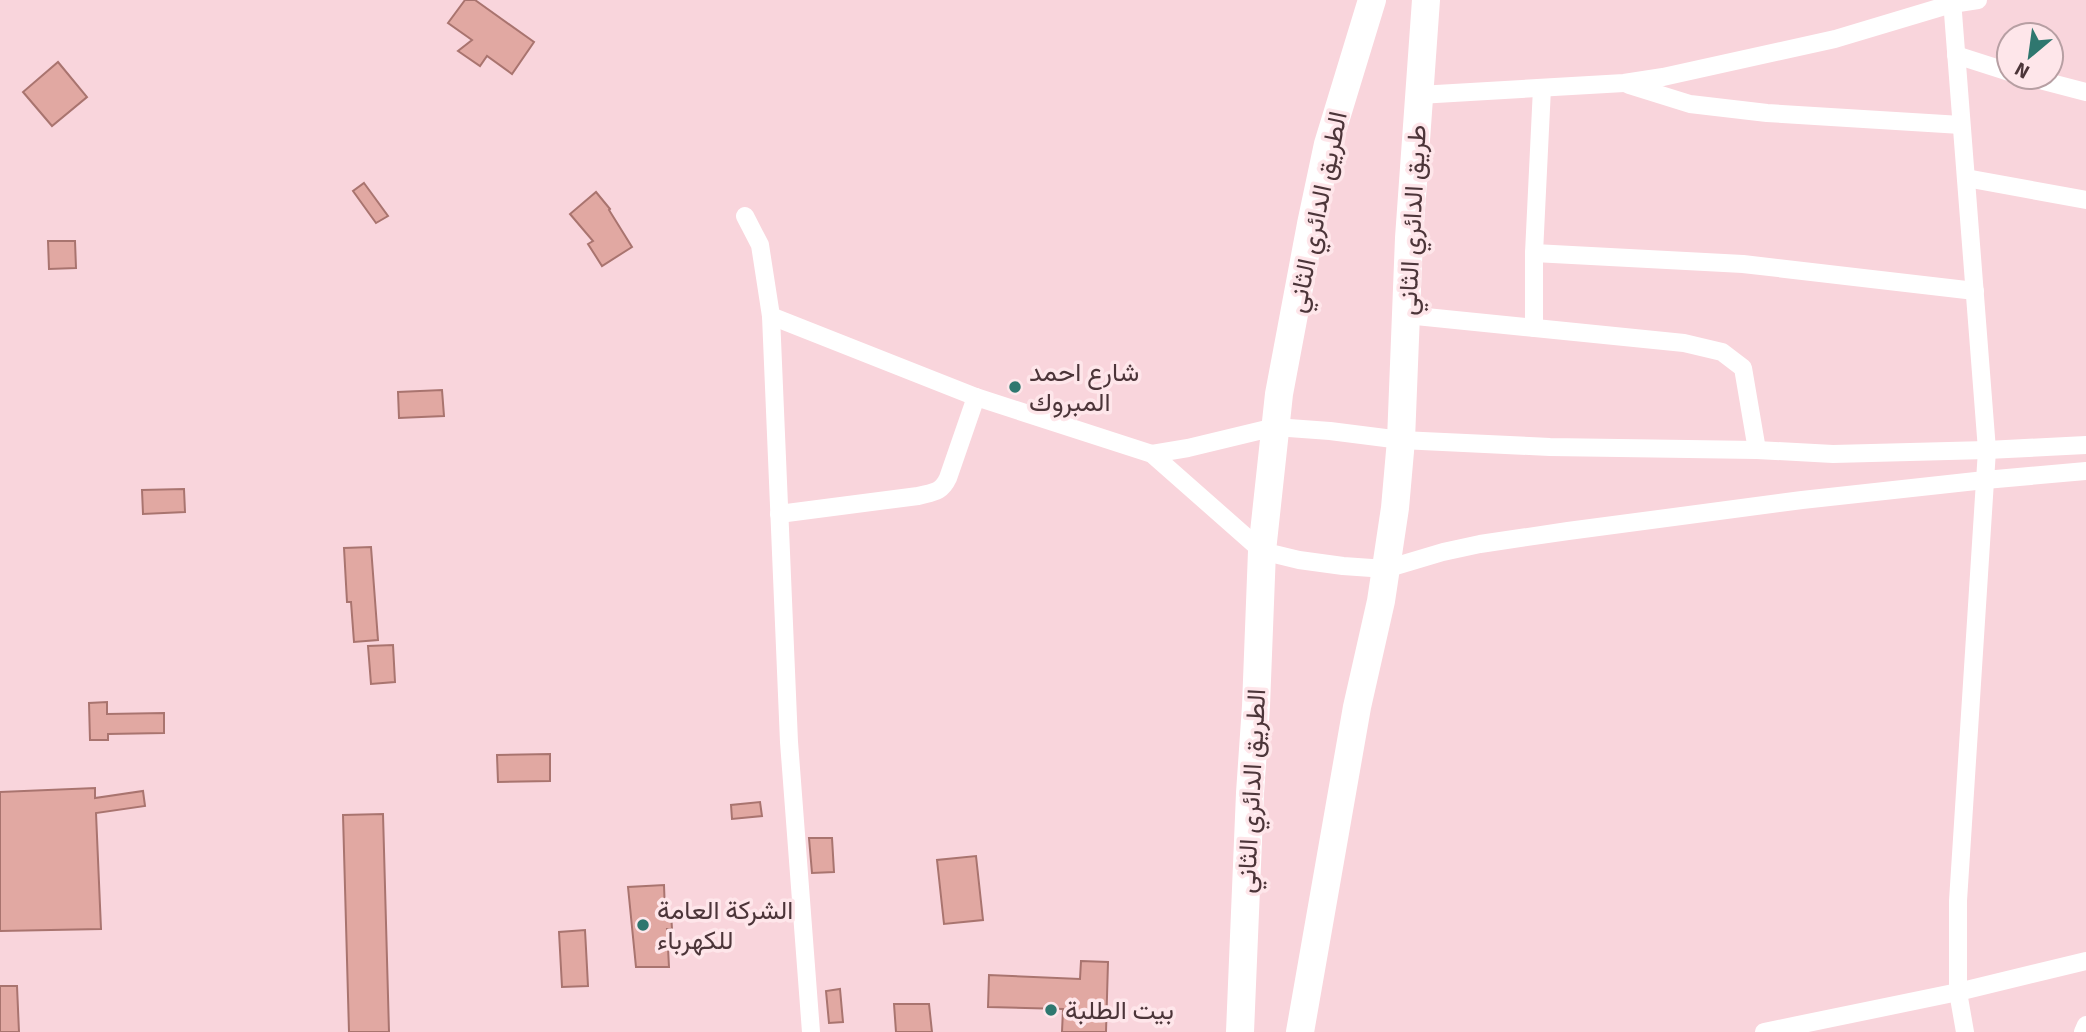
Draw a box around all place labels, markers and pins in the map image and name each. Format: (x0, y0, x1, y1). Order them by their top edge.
place label: شارع احمد المبروك (1029, 357, 1139, 419)
marker: شارع احمد المبروك (1007, 379, 1023, 395)
place label: الشركة العامة للكهرباء (657, 895, 793, 957)
marker: الشركة العامة للكهرباء (635, 917, 651, 933)
place label: بيت الطلبة (1065, 995, 1174, 1027)
marker: بيت الطلبة (1043, 1002, 1059, 1018)

